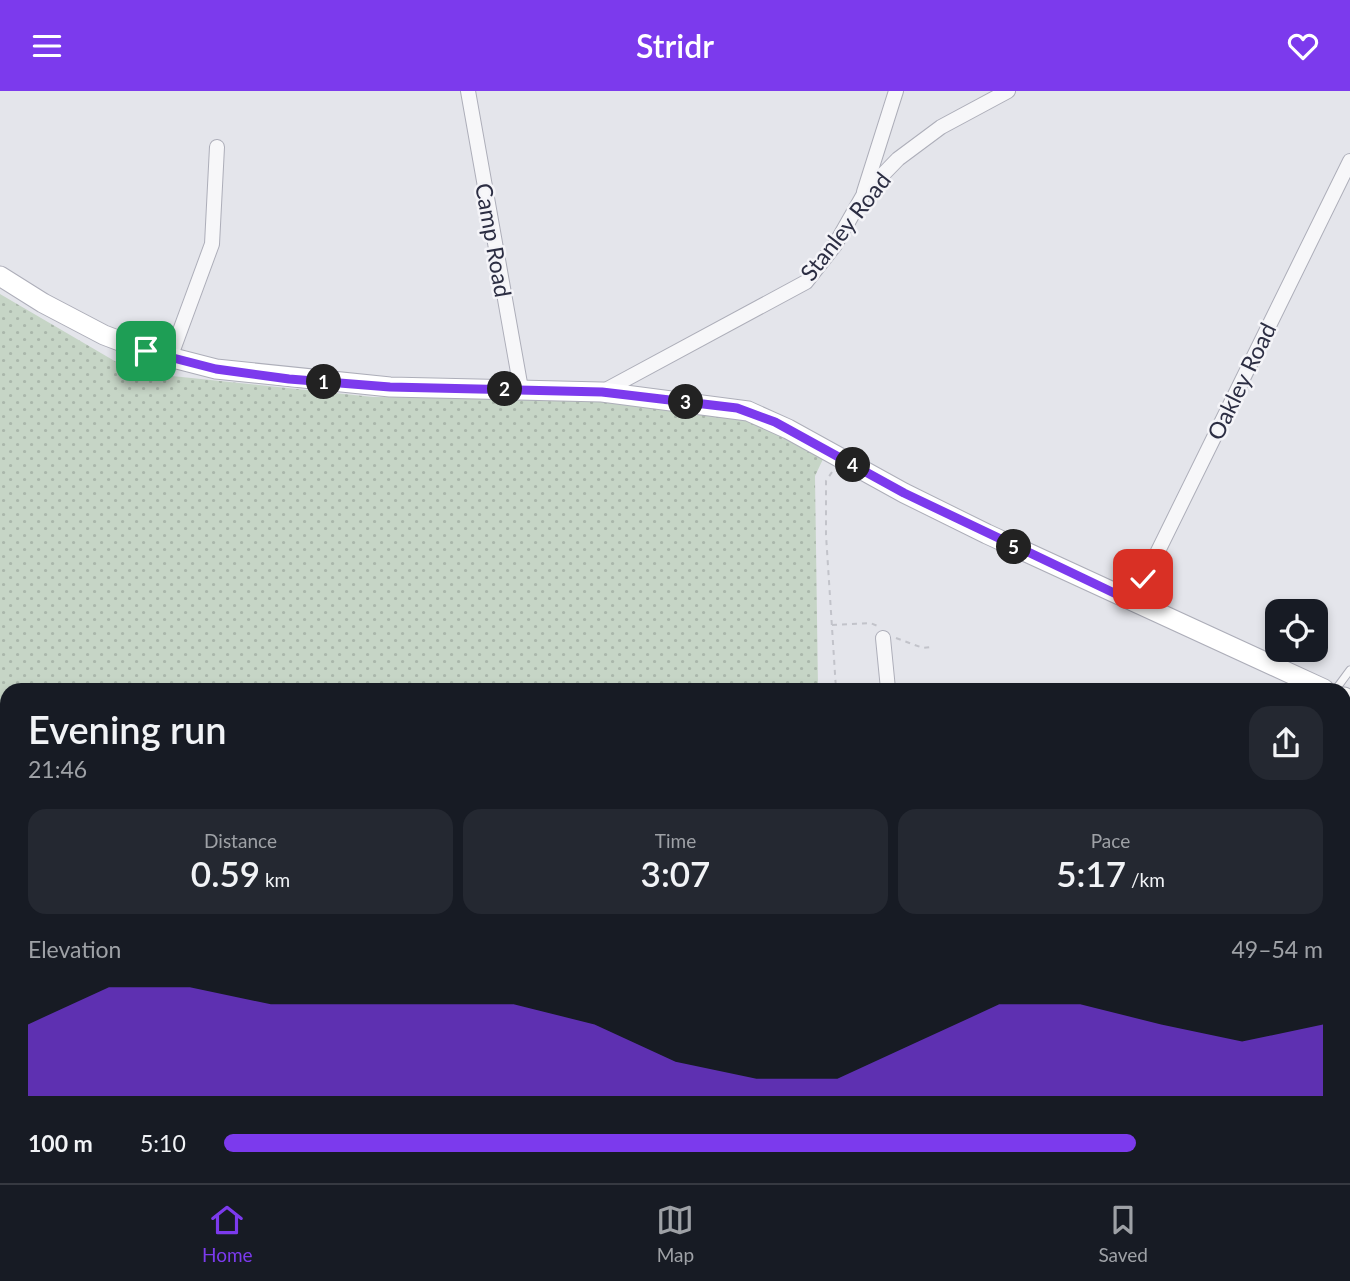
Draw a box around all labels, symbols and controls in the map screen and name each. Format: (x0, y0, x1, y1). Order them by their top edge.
text: Stridr (636, 26, 714, 65)
icon: menu (28, 27, 66, 65)
icon: heart (1284, 27, 1322, 65)
street label: Stanley Road (794, 166, 896, 286)
street label: Camp Road (470, 181, 518, 299)
street label: Oakley Road (1201, 318, 1281, 444)
pin (116, 321, 176, 381)
icon: arrive (127, 332, 165, 370)
pin: 1 (306, 365, 342, 399)
text: 1 (318, 370, 329, 393)
pin: 2 (488, 371, 522, 407)
text: 2 (499, 377, 510, 400)
pin: 3 (668, 385, 704, 419)
text: 3 (680, 390, 691, 413)
pin: 4 (836, 447, 870, 483)
text: 4 (847, 453, 858, 476)
pin: 5 (996, 529, 1032, 565)
text: 5 (1008, 535, 1019, 558)
pin (1113, 549, 1173, 609)
icon: check (1124, 560, 1162, 598)
map controls (1265, 599, 1328, 662)
button: locate (1265, 599, 1328, 662)
text: Evening run (28, 706, 227, 752)
button: share (1249, 706, 1323, 780)
text: 21:46 (28, 755, 87, 783)
text: Distance (204, 829, 277, 852)
text: Time (655, 829, 696, 852)
text: Pace (1091, 829, 1130, 852)
text: 0.59 (191, 852, 260, 894)
text: 3:07 (641, 852, 710, 894)
text: 5:17 (1056, 852, 1126, 894)
text: km (260, 868, 290, 891)
text: /km (1126, 868, 1165, 891)
text: Elevation (28, 935, 121, 963)
text: 49–54 m (1231, 935, 1323, 963)
text: 100 m (28, 1129, 93, 1157)
text: 5:10 (140, 1129, 186, 1157)
tab: Home (202, 1201, 253, 1266)
tab: Map (656, 1201, 694, 1266)
tab: Saved (1098, 1201, 1148, 1266)

